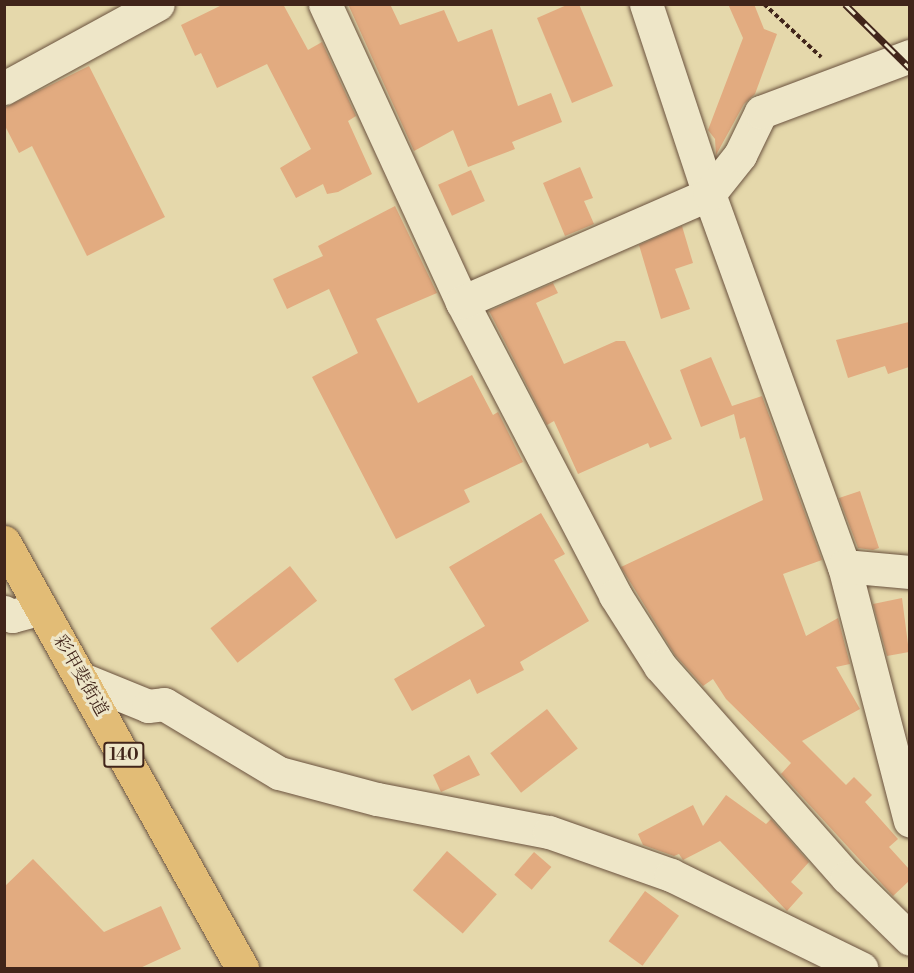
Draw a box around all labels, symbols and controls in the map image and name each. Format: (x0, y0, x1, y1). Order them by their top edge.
street label: 彩甲斐街道 (48, 632, 112, 720)
road number: 140 (103, 742, 145, 768)

